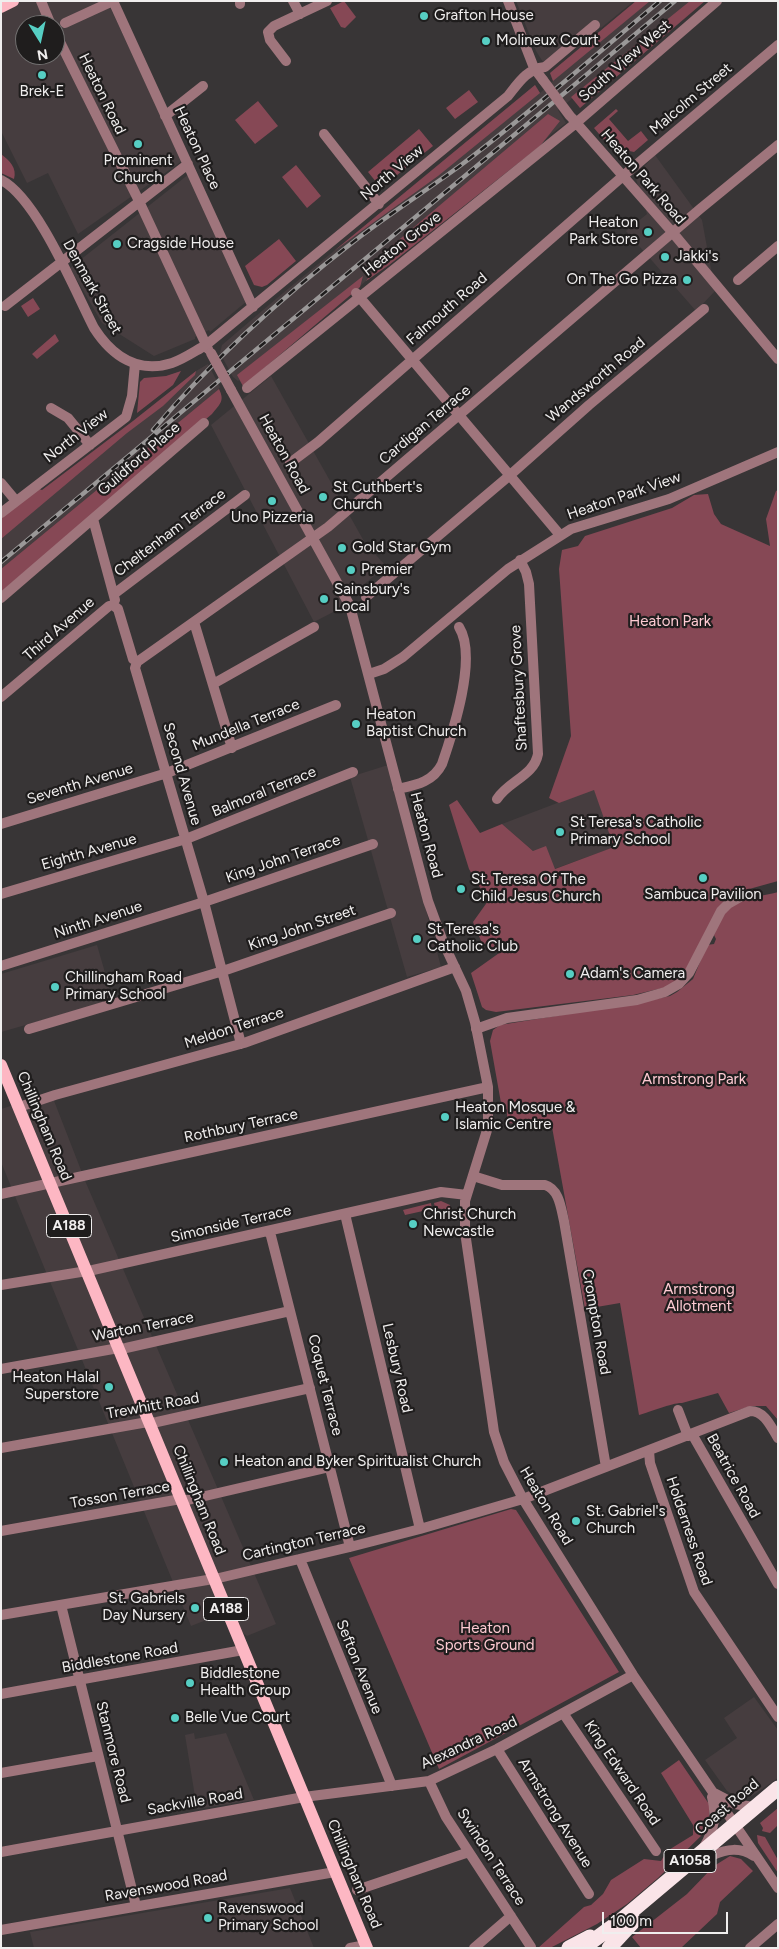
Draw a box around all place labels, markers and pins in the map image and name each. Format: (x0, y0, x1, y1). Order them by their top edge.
place label: Grafton House (434, 7, 534, 25)
marker: Grafton House (418, 10, 430, 22)
place label: Molineux Court (496, 32, 599, 50)
marker: Molineux Court (480, 35, 492, 47)
marker: Brek-E (36, 69, 48, 81)
place label: Brek-E (20, 83, 64, 101)
marker: Prominent Church (132, 138, 144, 150)
place label: Prominent Church (103, 152, 173, 187)
place label: Heaton Park Store (569, 214, 638, 249)
marker: Heaton Park Store (642, 226, 654, 238)
place label: Cragside House (127, 235, 234, 253)
marker: Cragside House (111, 238, 123, 250)
place label: Jakki's (675, 248, 718, 266)
marker: Jakki's (659, 251, 671, 263)
place label: On The Go Pizza (566, 271, 677, 289)
marker: On The Go Pizza (681, 274, 693, 286)
place label: St Cuthbert's Church (333, 479, 423, 514)
marker: St Cuthbert's Church (317, 491, 329, 503)
marker: Uno Pizzeria (266, 495, 278, 507)
place label: Uno Pizzeria (231, 509, 313, 527)
place label: Gold Star Gym (352, 539, 451, 557)
marker: Gold Star Gym (336, 542, 348, 554)
place label: Premier (361, 561, 412, 579)
marker: Premier (345, 564, 357, 576)
place label: Sainsbury's Local (334, 581, 410, 616)
marker: Sainsbury's Local (318, 593, 330, 605)
place label: Heaton Baptist Church (366, 706, 466, 741)
marker: Heaton Baptist Church (350, 718, 362, 730)
place label: St Teresa's Catholic Primary School (570, 814, 702, 849)
marker: St Teresa's Catholic Primary School (554, 826, 566, 838)
place label: St. Teresa Of The Child Jesus Church (471, 871, 601, 906)
marker: Sambuca Pavilion (697, 872, 709, 884)
marker: St. Teresa Of The Child Jesus Church (455, 883, 467, 895)
place label: Sambuca Pavilion (644, 886, 762, 904)
place label: St Teresa's Catholic Club (427, 921, 518, 956)
marker: St Teresa's Catholic Club (411, 933, 423, 945)
place label: Adam's Camera (580, 965, 685, 983)
marker: Adam's Camera (564, 968, 576, 980)
place label: Chillingham Road Primary School (65, 969, 182, 1004)
marker: Chillingham Road Primary School (49, 981, 61, 993)
place label: Heaton Mosque & Islamic Centre (455, 1099, 575, 1134)
marker: Heaton Mosque & Islamic Centre (439, 1111, 451, 1123)
place label: Christ Church Newcastle (423, 1206, 516, 1241)
marker: Christ Church Newcastle (407, 1218, 419, 1230)
place label: Heaton Halal Superstore (12, 1369, 99, 1404)
marker: Heaton Halal Superstore (103, 1381, 115, 1393)
place label: Heaton and Byker Spiritualist Church (234, 1453, 481, 1471)
marker: Heaton and Byker Spiritualist Church (218, 1456, 230, 1468)
place label: St. Gabriel's Church (586, 1503, 666, 1538)
marker: St. Gabriel's Church (570, 1515, 582, 1527)
place label: St. Gabriels Day Nursery (102, 1590, 185, 1625)
marker: St. Gabriels Day Nursery (189, 1602, 201, 1614)
place label: Biddlestone Health Group (200, 1665, 291, 1700)
marker: Biddlestone Health Group (184, 1677, 196, 1689)
place label: Belle Vue Court (185, 1709, 290, 1727)
marker: Belle Vue Court (169, 1712, 181, 1724)
place label: Ravenswood Primary School (218, 1900, 319, 1935)
marker: Ravenswood Primary School (202, 1912, 214, 1924)

